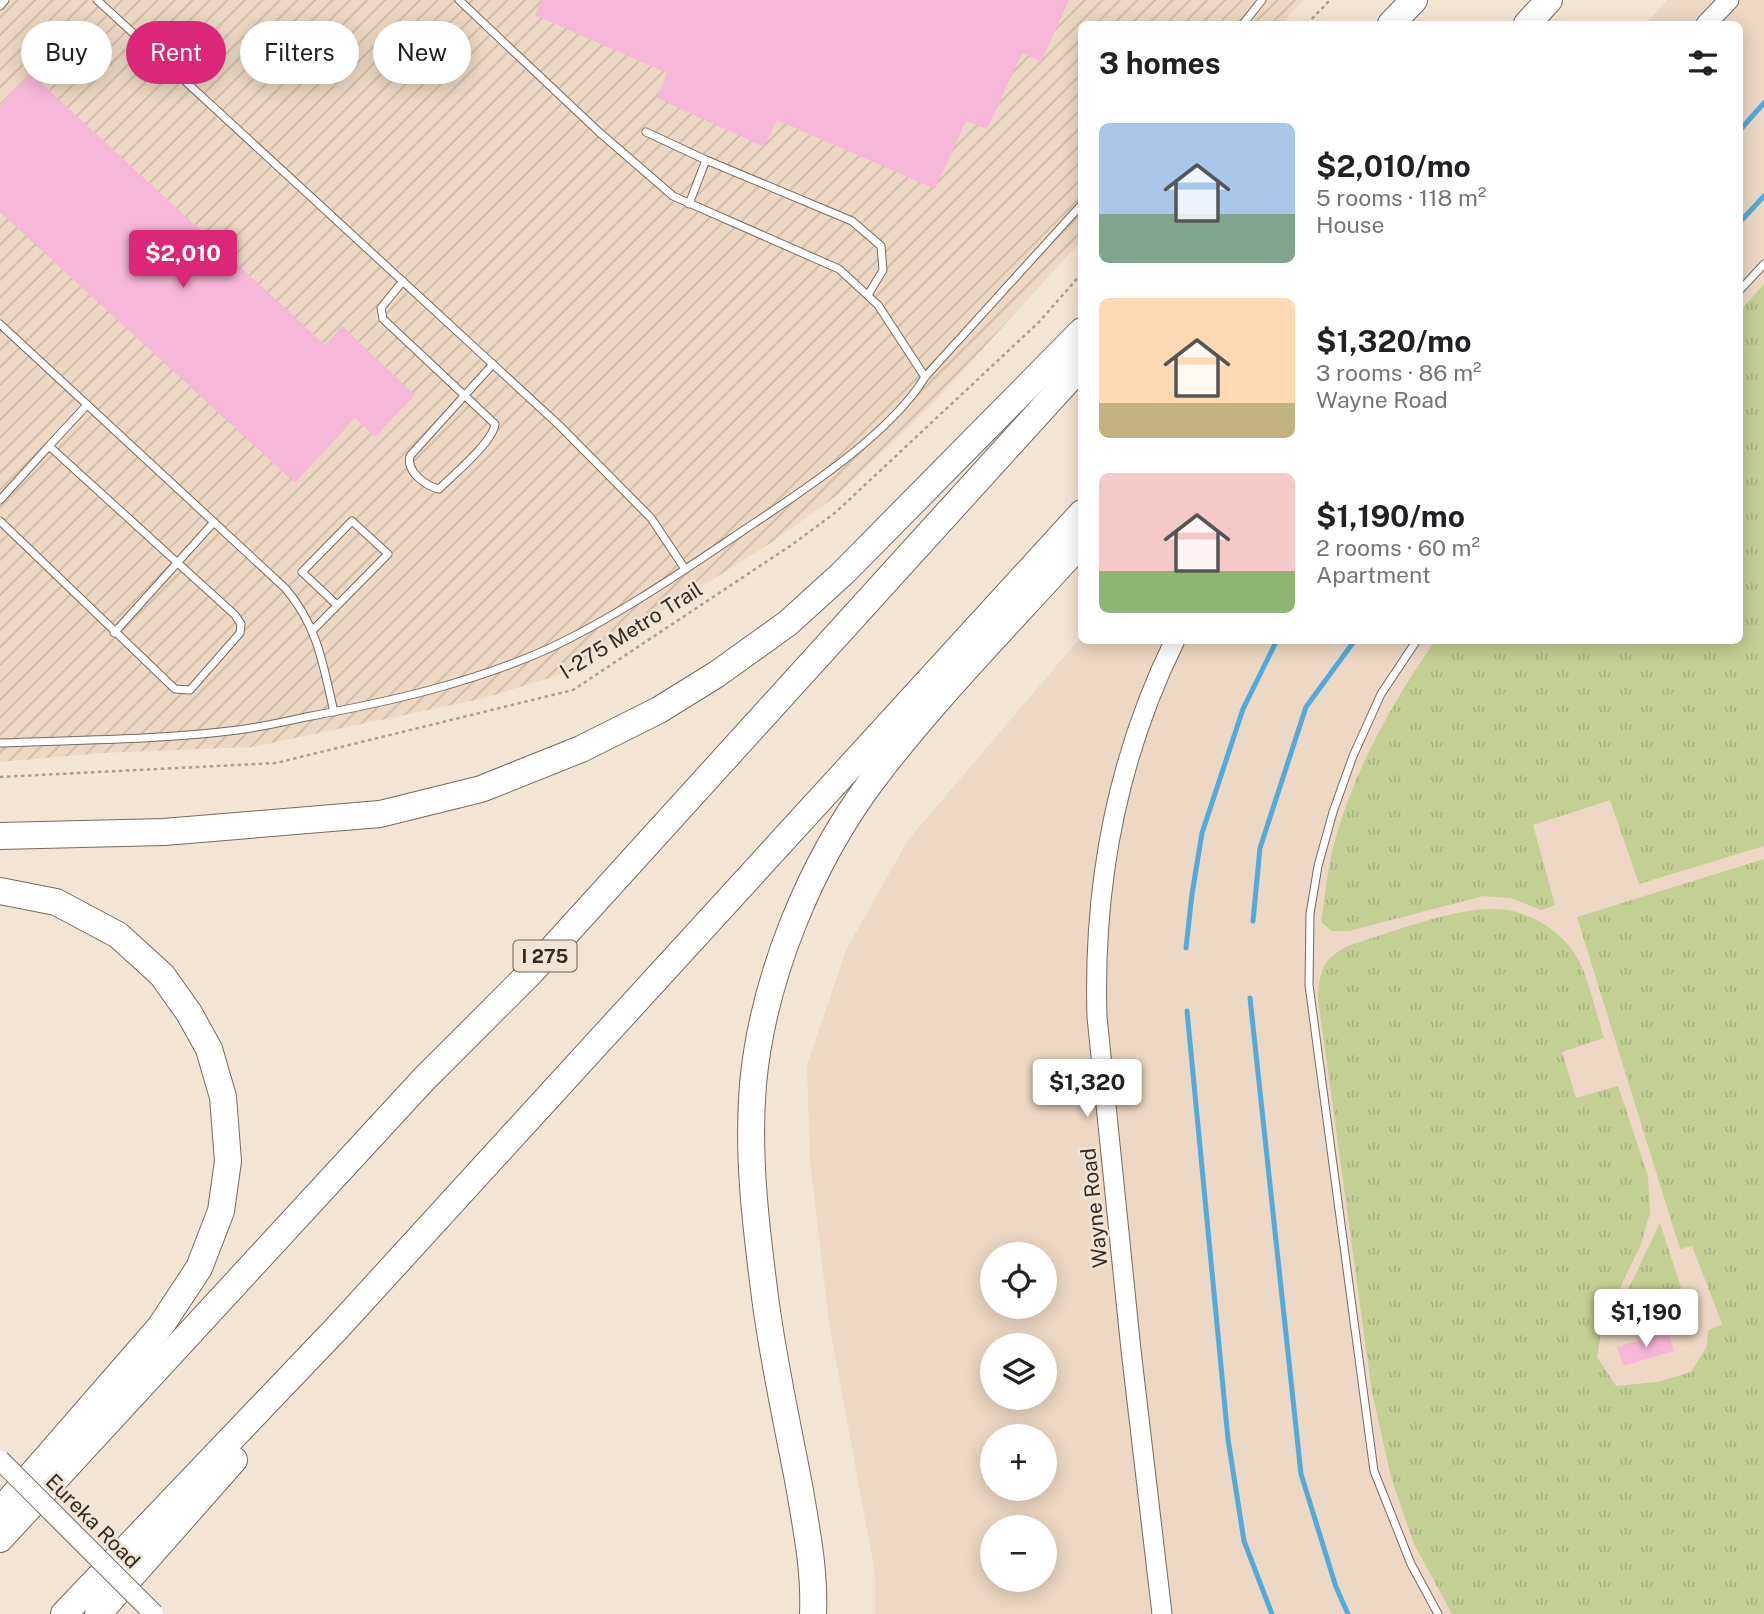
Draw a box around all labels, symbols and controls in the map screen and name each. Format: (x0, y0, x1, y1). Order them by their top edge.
chip: Buy (21, 21, 112, 84)
chip: Rent (126, 21, 226, 84)
chip: Filters (240, 21, 359, 84)
chip: New (373, 21, 471, 84)
icon: filters (1684, 44, 1722, 82)
text: 3 homes (1099, 45, 1221, 81)
text: $2,010/mo (1316, 148, 1471, 184)
icon: home (1155, 151, 1239, 235)
text: 5 rooms · 118 m² (1316, 184, 1486, 211)
text: House (1316, 211, 1384, 238)
pin: $2,010 (126, 230, 240, 290)
text: $2,010 (145, 239, 221, 266)
text: $1,320/mo (1316, 323, 1471, 359)
icon: home (1155, 326, 1239, 410)
text: 3 rooms · 86 m² (1316, 359, 1482, 386)
text: Wayne Road (1316, 386, 1448, 413)
text: $1,190/mo (1316, 498, 1465, 534)
icon: home (1155, 501, 1239, 585)
text: 2 rooms · 60 m² (1316, 534, 1480, 561)
text: Apartment (1316, 561, 1431, 588)
street label: I-275 Metro Trail (555, 576, 707, 684)
road number: I 275 (514, 940, 576, 972)
pin: $1,320 (1030, 1060, 1144, 1119)
text: $1,320 (1049, 1068, 1125, 1095)
street label: Wayne Road (1075, 1147, 1113, 1269)
map controls (980, 1242, 1057, 1592)
button: locate (980, 1242, 1057, 1319)
pin: $1,190 (1589, 1290, 1703, 1349)
text: $1,190 (1610, 1298, 1682, 1325)
button: layers (980, 1333, 1057, 1410)
button: + (980, 1424, 1057, 1501)
street label: Eureka Road (41, 1469, 145, 1573)
button: − (980, 1515, 1057, 1592)

